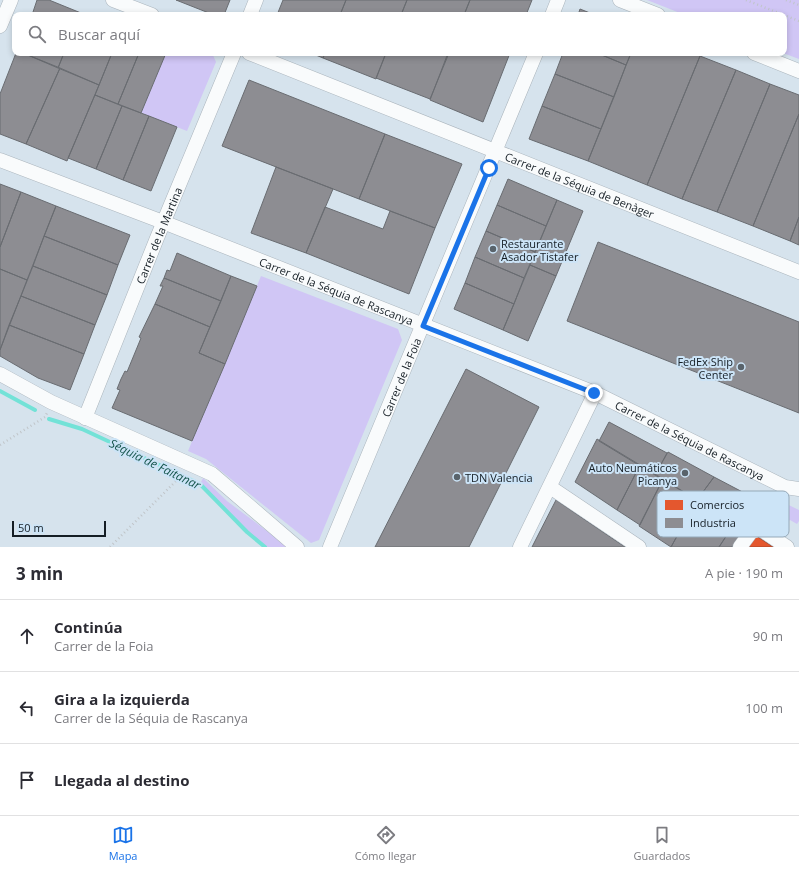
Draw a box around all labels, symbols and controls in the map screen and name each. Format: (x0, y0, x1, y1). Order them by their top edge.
search box (12, 12, 787, 56)
icon: search (26, 23, 48, 45)
text: Buscar aquí (58, 24, 140, 44)
street label: Carrer de la Séquia de Benàger (503, 148, 657, 221)
route start (480, 159, 498, 177)
street label: Carrer de la Martina (132, 185, 185, 286)
place label: Restaurante Asador Tistafer (501, 236, 579, 264)
marker: Restaurante Asador Tistafer (488, 244, 498, 254)
street label: Carrer de la Séquia de Rascanya (257, 253, 416, 328)
street label: Carrer de la Foia (378, 335, 424, 419)
place label: FedEx Ship Center (677, 354, 733, 382)
marker: FedEx Ship Center (736, 362, 746, 372)
route end (585, 384, 603, 402)
street label: Carrer de la Séquia de Rascanya (613, 397, 767, 483)
water label: Séquia de Faitanar (107, 435, 205, 494)
place label: Auto Neumáticos Picanya (589, 460, 677, 488)
marker: Auto Neumáticos Picanya (680, 468, 690, 478)
place label: TDN Valencia (465, 470, 533, 485)
marker: TDN Valencia (452, 472, 462, 482)
legend (657, 491, 789, 537)
text: Comercios (690, 497, 744, 512)
text: Industria (690, 515, 736, 530)
scale bar (12, 519, 106, 538)
text: 50 m (18, 520, 44, 535)
text: 3 min (16, 562, 63, 585)
text: A pie · 190 m (705, 564, 783, 582)
text: Continúa (54, 617, 123, 637)
icon: ahead (16, 625, 38, 647)
text: 90 m (753, 627, 783, 645)
text: Carrer de la Foia (54, 637, 154, 655)
text: Gira a la izquierda (54, 689, 190, 709)
icon: left (16, 697, 38, 719)
text: 100 m (745, 699, 783, 717)
text: Carrer de la Séquia de Rascanya (54, 709, 248, 727)
icon: arrive (16, 769, 38, 791)
text: Llegada al destino (54, 770, 189, 790)
tab: Mapa (109, 824, 137, 863)
tab: Cómo llegar (355, 824, 416, 863)
tab: Guardados (634, 824, 690, 863)

